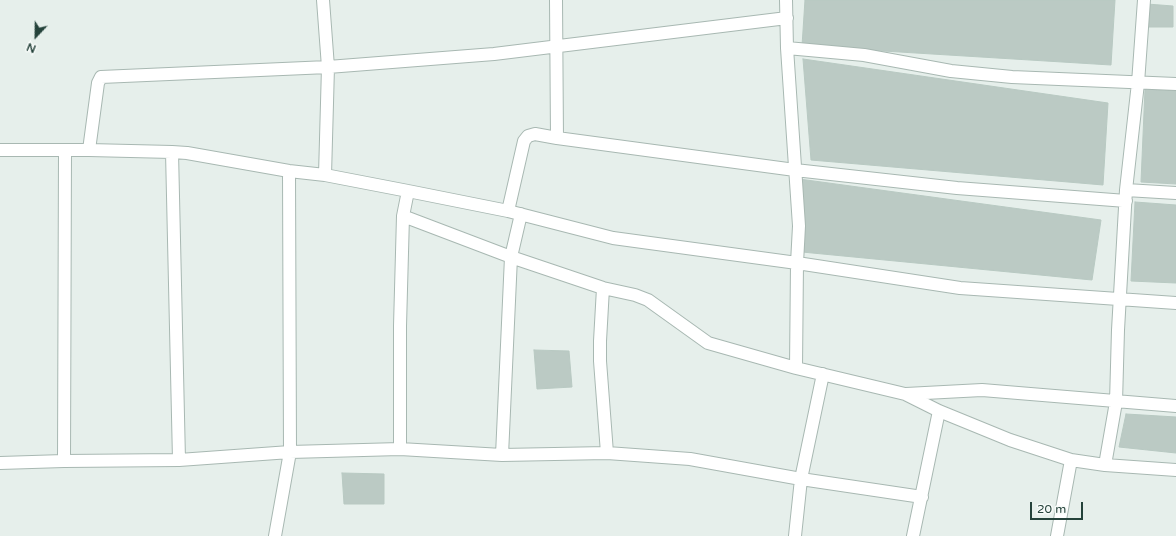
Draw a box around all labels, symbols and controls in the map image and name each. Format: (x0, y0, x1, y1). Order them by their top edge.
north arrow (16, 16, 56, 56)
text: N (25, 40, 38, 55)
scale bar (1032, 494, 1085, 520)
text: 20 m (1037, 502, 1066, 516)

